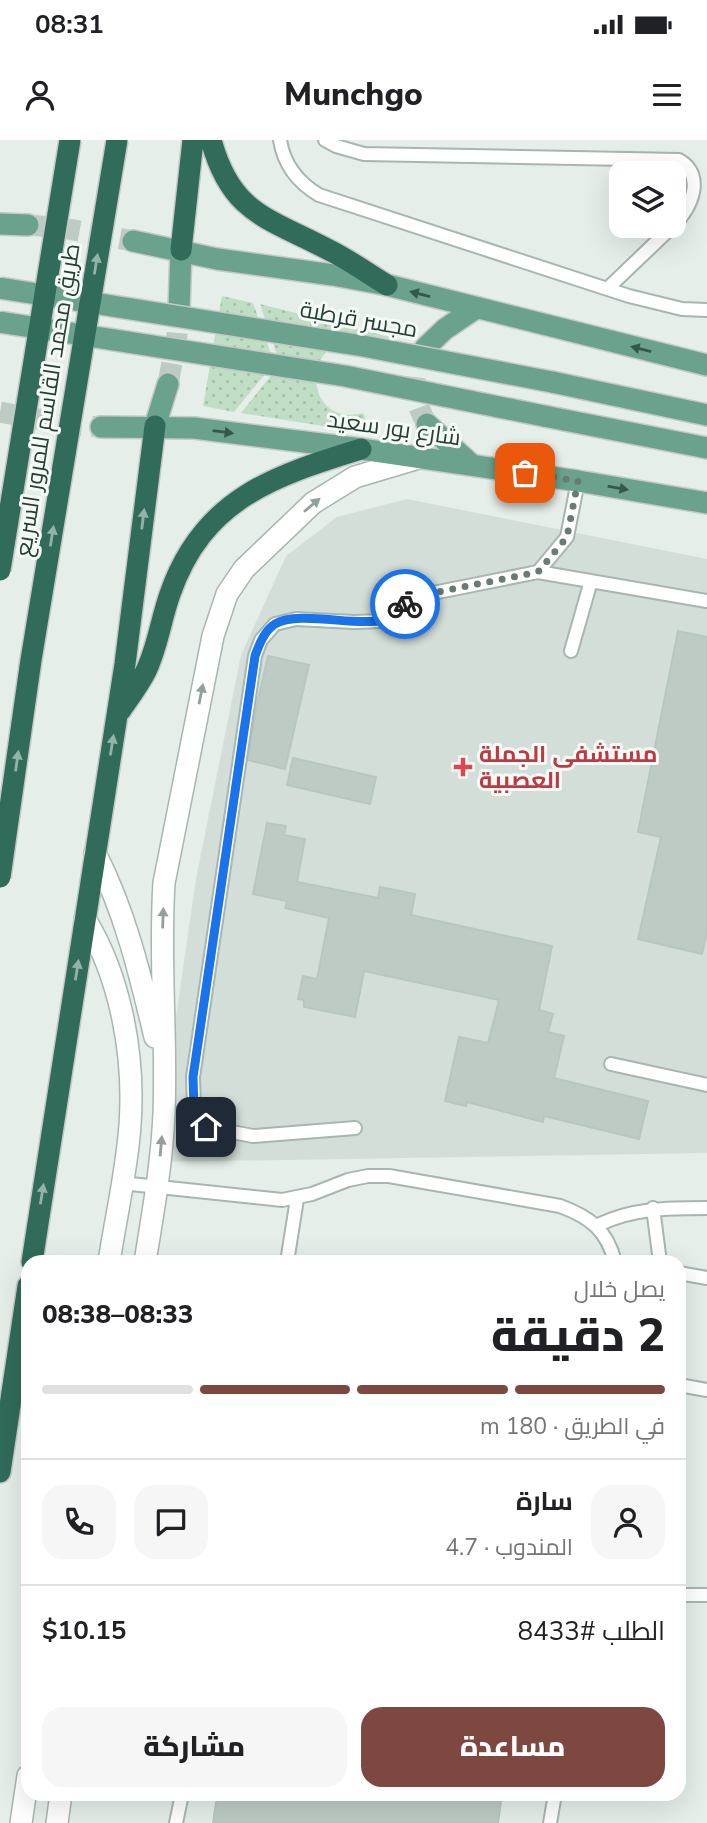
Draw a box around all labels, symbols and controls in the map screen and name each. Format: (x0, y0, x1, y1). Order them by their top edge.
text: 08:31 (35, 7, 104, 42)
text: Munchgo (284, 73, 423, 116)
icon: person (21, 76, 59, 114)
icon: menu (648, 76, 686, 114)
map controls (609, 161, 686, 238)
button: layers (609, 161, 686, 238)
street label: طريق محمد القاسم للمرور السريع (7, 241, 88, 559)
one-way arrow (91, 252, 102, 274)
one-way arrow (409, 288, 431, 299)
street label: مجسر قرطبة (298, 294, 420, 345)
one-way arrow (630, 343, 652, 354)
street label: شارع بور سعيد (325, 404, 463, 453)
one-way arrow (212, 427, 234, 438)
pin (495, 443, 555, 503)
icon: bag (506, 454, 544, 492)
one-way arrow (607, 483, 629, 494)
one-way arrow (303, 498, 320, 513)
one-way arrow (138, 508, 149, 530)
one-way arrow (47, 525, 58, 547)
courier (370, 569, 440, 639)
icon: bike (386, 585, 424, 623)
one-way arrow (195, 683, 206, 705)
one-way arrow (107, 734, 118, 756)
place label: مستشفى الجملة العصبية (479, 739, 657, 796)
one-way arrow (12, 750, 23, 772)
marker: مستشفى الجملة العصبية (453, 757, 473, 777)
one-way arrow (157, 907, 168, 929)
one-way arrow (72, 958, 83, 980)
pin (176, 1097, 236, 1157)
icon: home (187, 1108, 225, 1146)
one-way arrow (156, 1134, 167, 1156)
one-way arrow (37, 1183, 48, 1205)
text: يصل خلال (574, 1274, 665, 1305)
text: 08:33–08:38 (42, 1297, 193, 1332)
text: 2 دقيقة (491, 1304, 665, 1367)
text: في الطريق · 180 m (480, 1411, 665, 1442)
text: سارة (516, 1484, 573, 1519)
button: phone (42, 1485, 116, 1559)
button: chat (134, 1485, 208, 1559)
button: person (591, 1485, 665, 1559)
text: المندوب · 4.7 (445, 1532, 573, 1563)
text: $10.15 (42, 1613, 126, 1648)
text: الطلب #8433 (517, 1614, 665, 1649)
button: مشاركة (42, 1707, 347, 1787)
button: مساعدة (361, 1707, 665, 1787)

